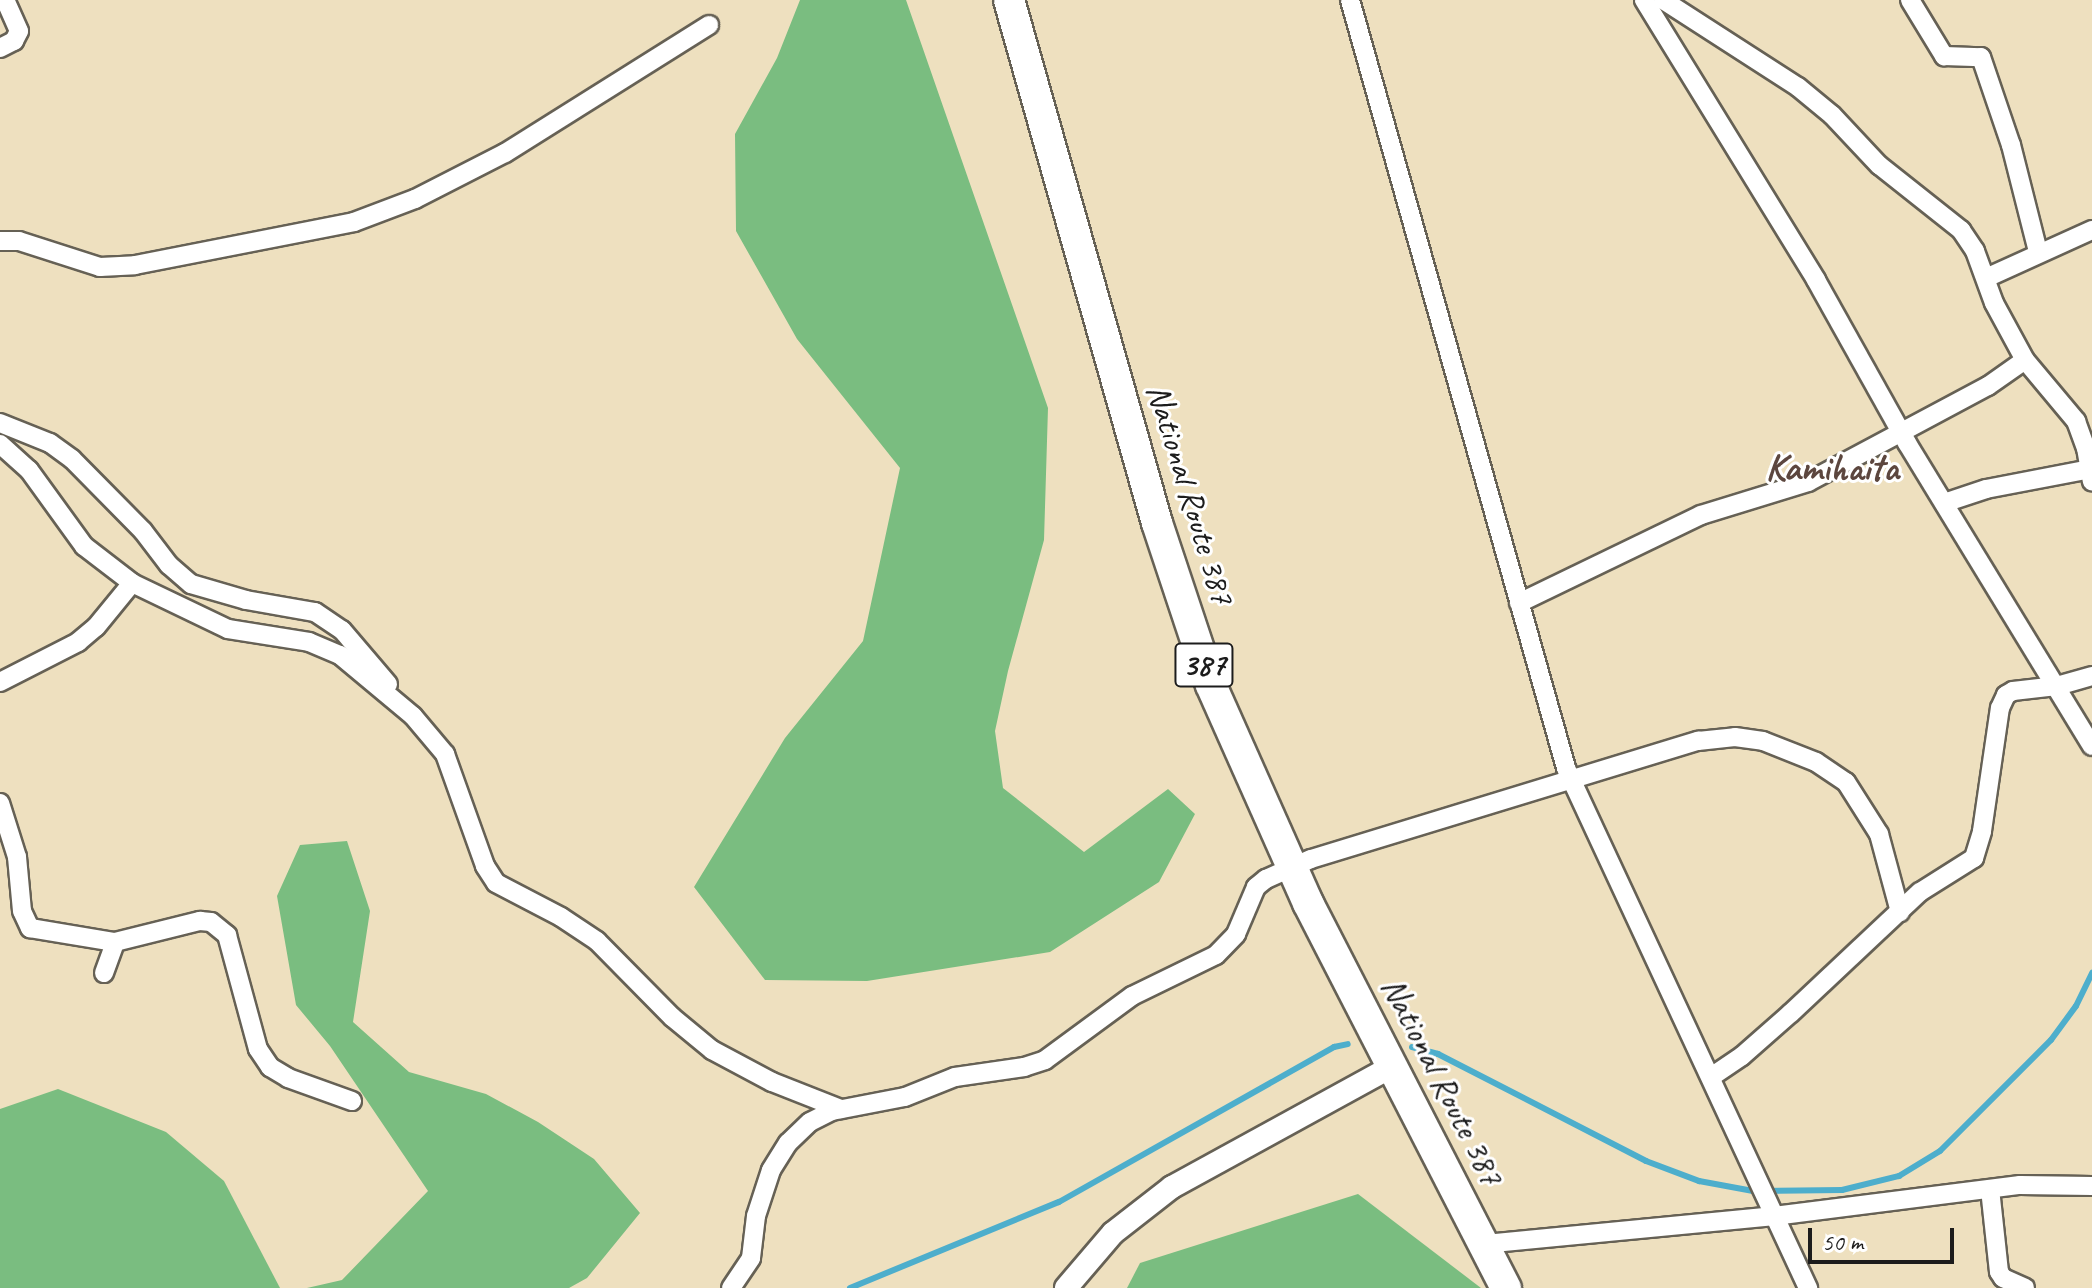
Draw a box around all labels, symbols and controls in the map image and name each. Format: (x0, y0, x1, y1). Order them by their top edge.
street label: National Route 387 (1138, 379, 1244, 609)
district label: Kamihaita (1766, 445, 1898, 491)
road number: 387 (1174, 637, 1234, 693)
street label: National Route 387 (1373, 970, 1513, 1192)
scale bar (1812, 1212, 1958, 1262)
text: 50 m (1822, 1227, 1863, 1257)

